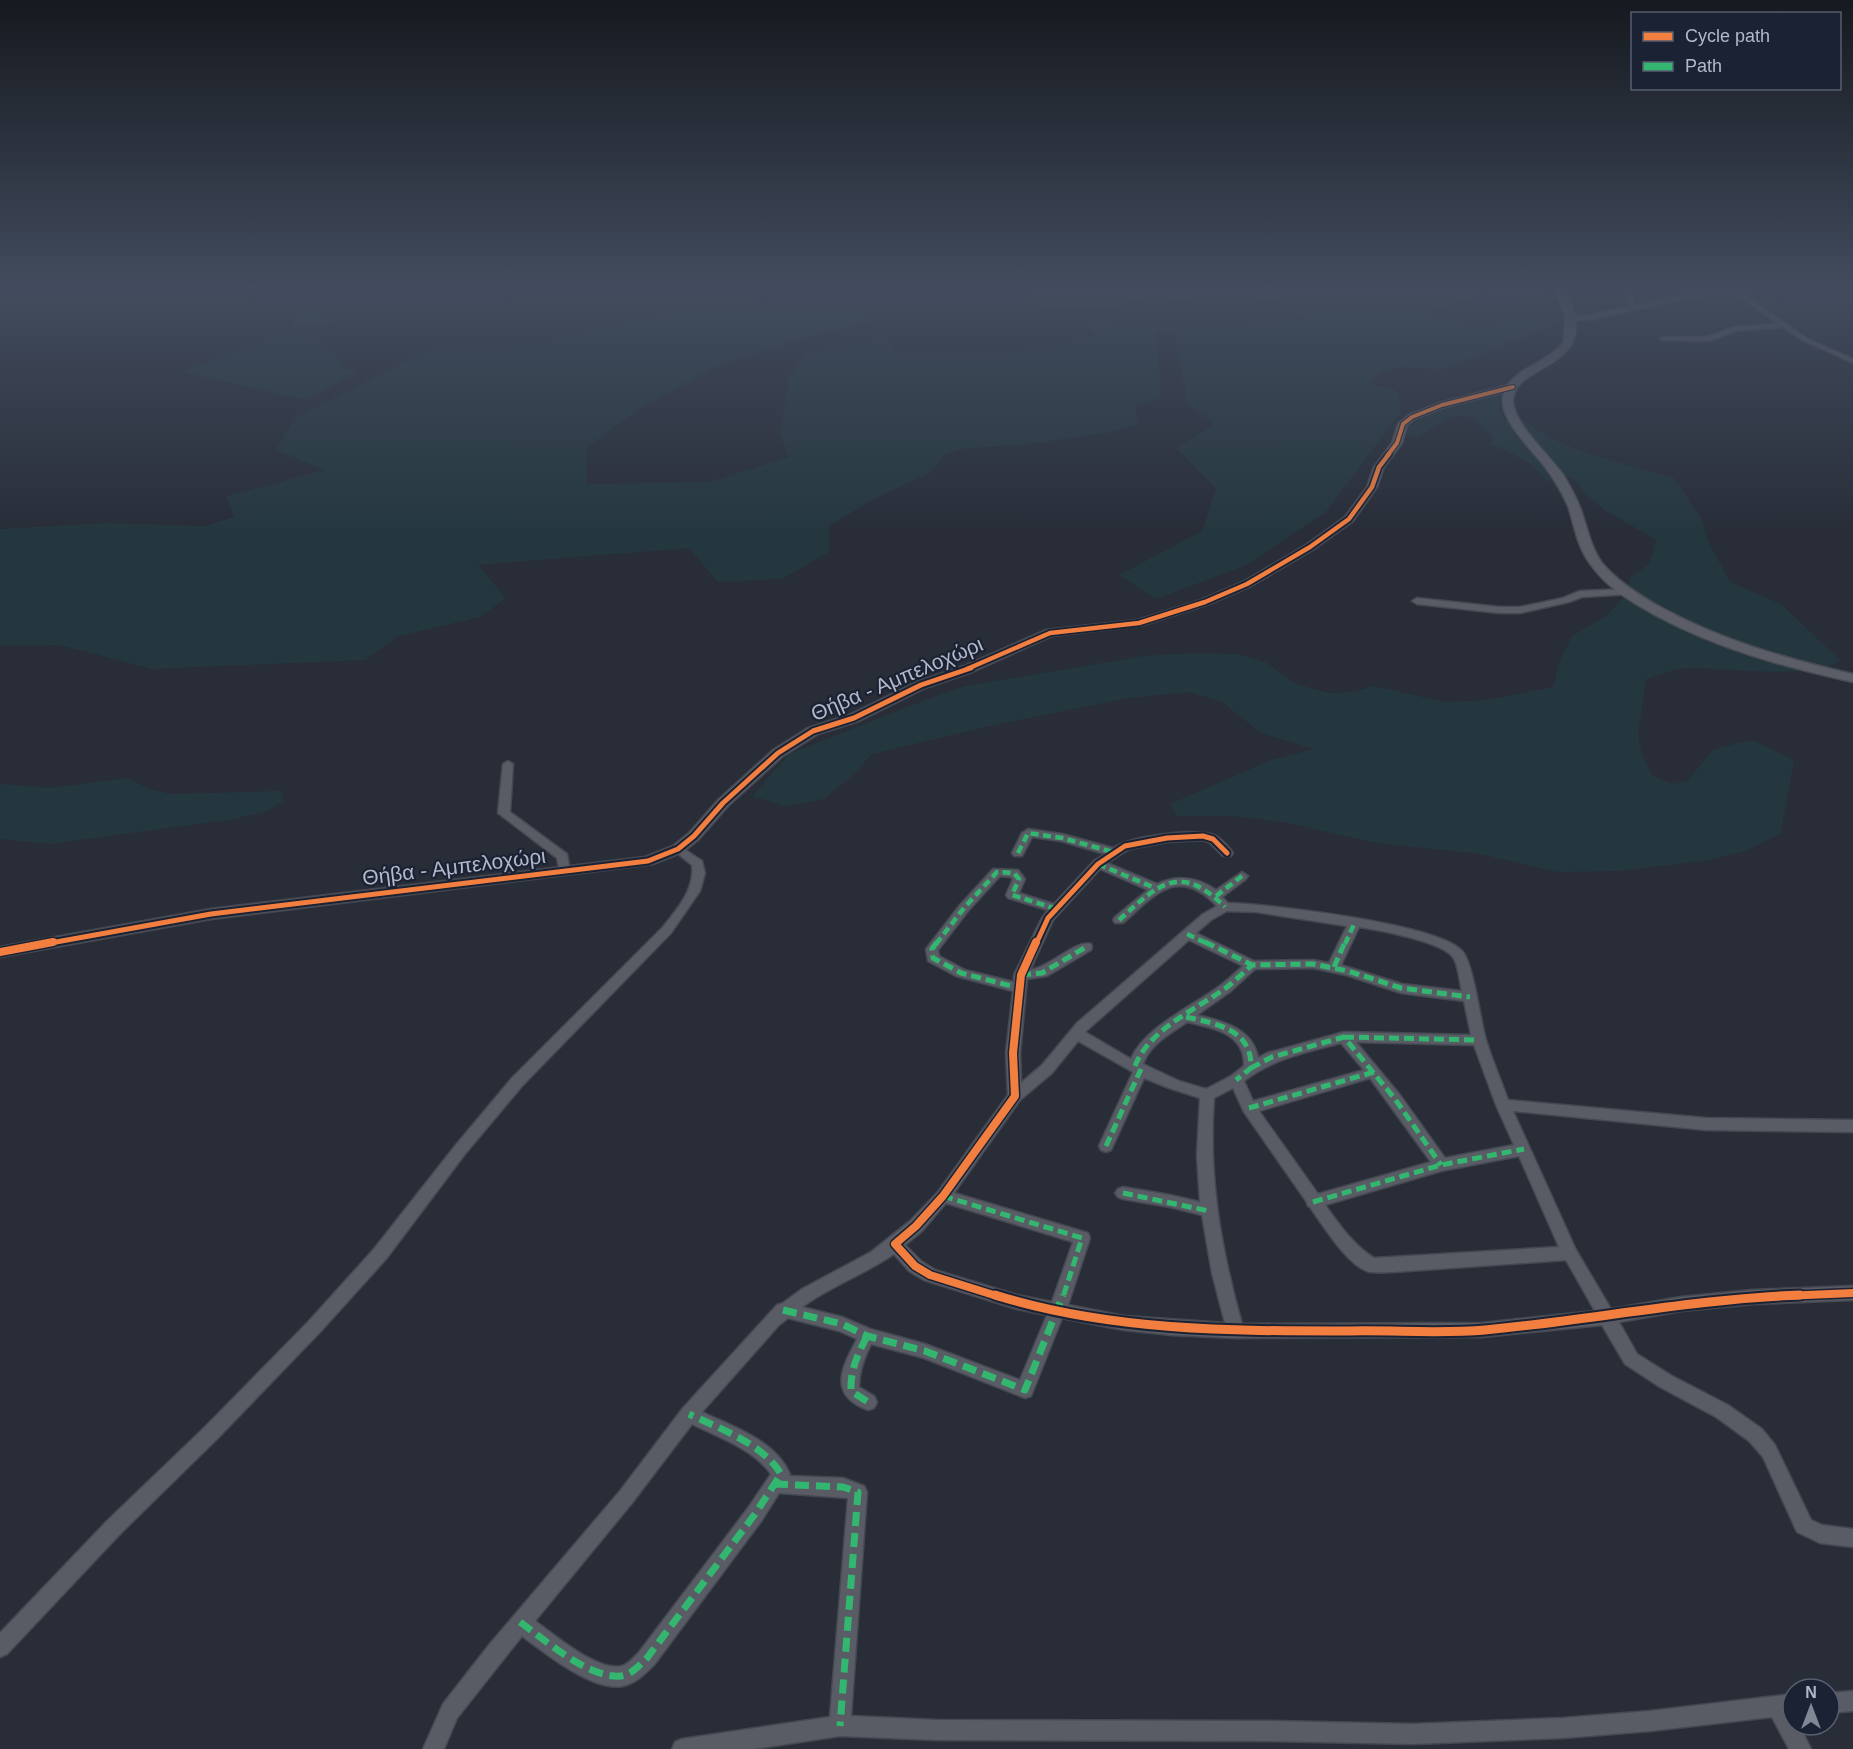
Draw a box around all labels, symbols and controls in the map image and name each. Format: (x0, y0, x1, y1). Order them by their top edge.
legend (1631, 12, 1841, 90)
text: Cycle path (1685, 26, 1770, 46)
text: Path (1685, 56, 1722, 76)
street label: Θήβα - Αμπελοχώρι (807, 632, 986, 725)
street label: Θήβα - Αμπελοχώρι (361, 844, 547, 889)
north arrow (1781, 1677, 1841, 1737)
text: N (1805, 1684, 1817, 1701)

